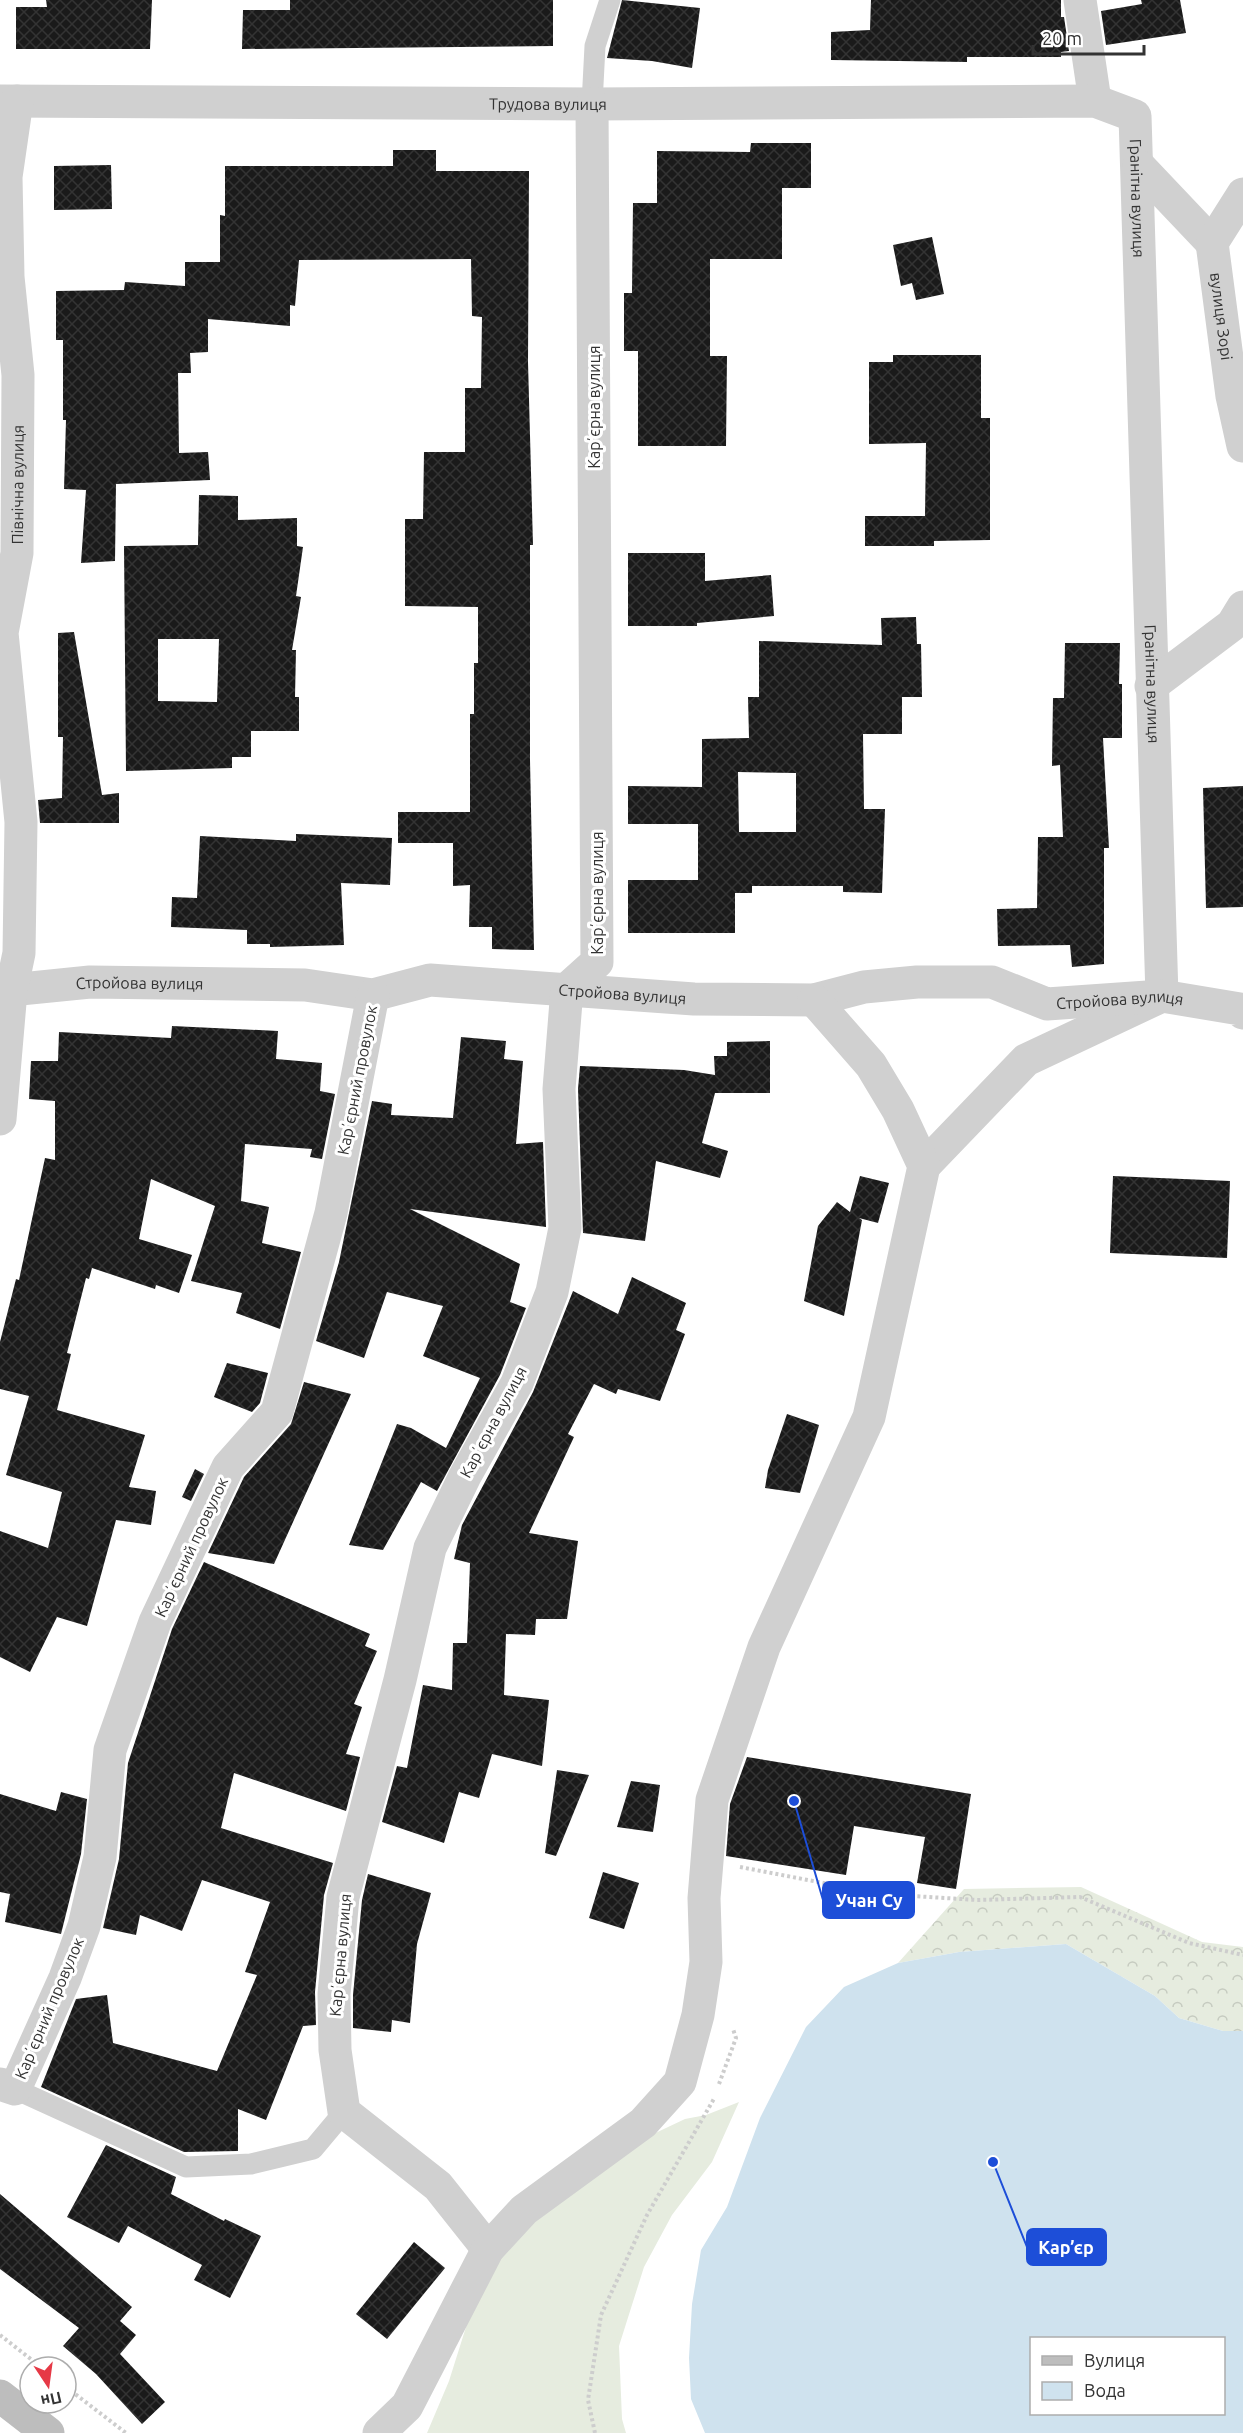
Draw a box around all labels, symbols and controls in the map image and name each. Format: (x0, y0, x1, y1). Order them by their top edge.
scale bar (1033, 18, 1144, 56)
text: 20 m (1042, 28, 1082, 48)
street label: Трудова вулиця (489, 94, 607, 113)
street label: Гранітна вулиця (1127, 138, 1148, 258)
street label: вулиця Зорі (1207, 271, 1236, 361)
street label: Карʼєрна вулиця (585, 345, 603, 469)
street label: Північна вулиця (8, 425, 27, 545)
street label: Гранітна вулиця (1142, 624, 1163, 744)
street label: Карʼєрна вулиця (588, 831, 606, 955)
street label: Стройова вулиця (75, 973, 204, 993)
street label: Стройова вулиця (558, 980, 687, 1007)
street label: Стройова вулиця (1055, 987, 1185, 1012)
street label: Карʼєрний провулок (334, 1004, 380, 1156)
street label: Карʼєрна вулиця (456, 1363, 530, 1481)
street label: Карʼєрний провулок (151, 1474, 231, 1620)
callout: Учан Су (823, 1882, 914, 1918)
text: Учан Су (835, 1890, 903, 1910)
street label: Карʼєрна вулиця (326, 1893, 354, 2017)
street label: Карʼєрний провулок (11, 1934, 87, 2082)
callout: Кар’єр (1027, 2229, 1106, 2265)
text: Кар’єр (1038, 2237, 1094, 2257)
legend (1030, 2337, 1225, 2415)
text: Вулиця (1084, 2350, 1145, 2370)
north arrow (18, 2355, 78, 2415)
text: Вода (1084, 2380, 1126, 2400)
text: Пн (39, 2388, 64, 2411)

